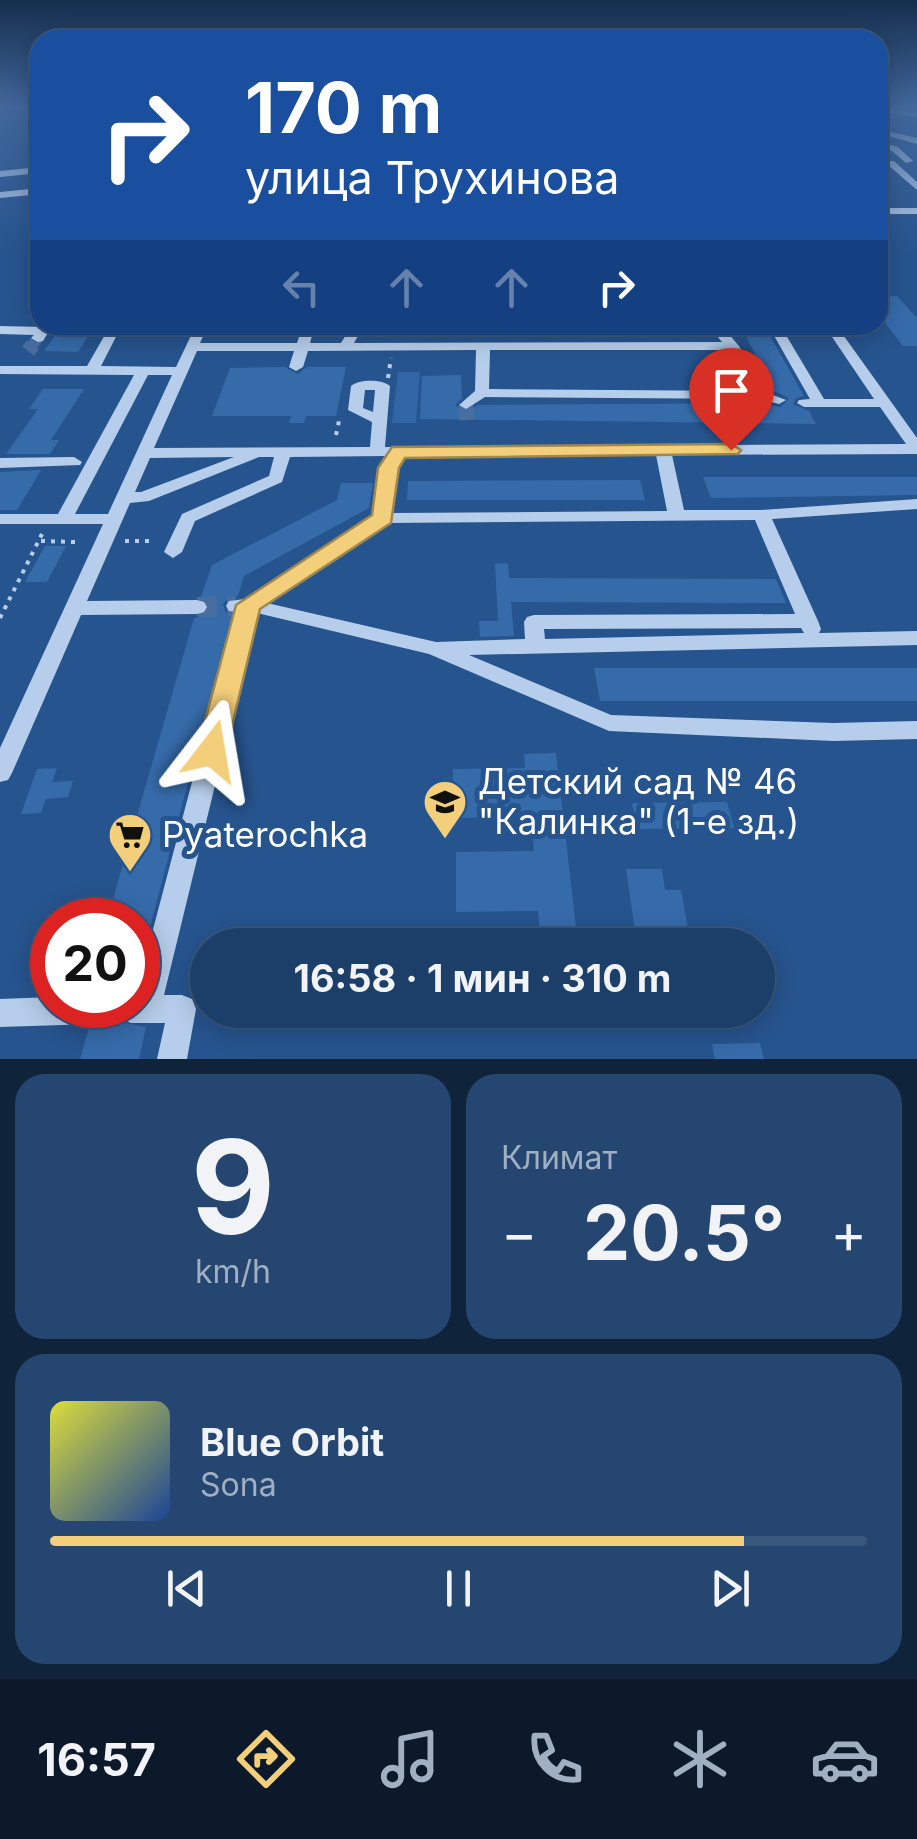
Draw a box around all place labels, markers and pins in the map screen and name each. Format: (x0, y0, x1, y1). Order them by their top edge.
pin (689, 348, 774, 451)
place label: Детский сад № 46 "Калинка" (1-е зд.) (478, 760, 799, 842)
school or university icon: Детский сад № 46 "Калинка" (1-е зд.) (422, 779, 468, 840)
supermarket icon: Pyaterochka (107, 812, 153, 873)
place label: Pyaterochka (162, 813, 368, 855)

